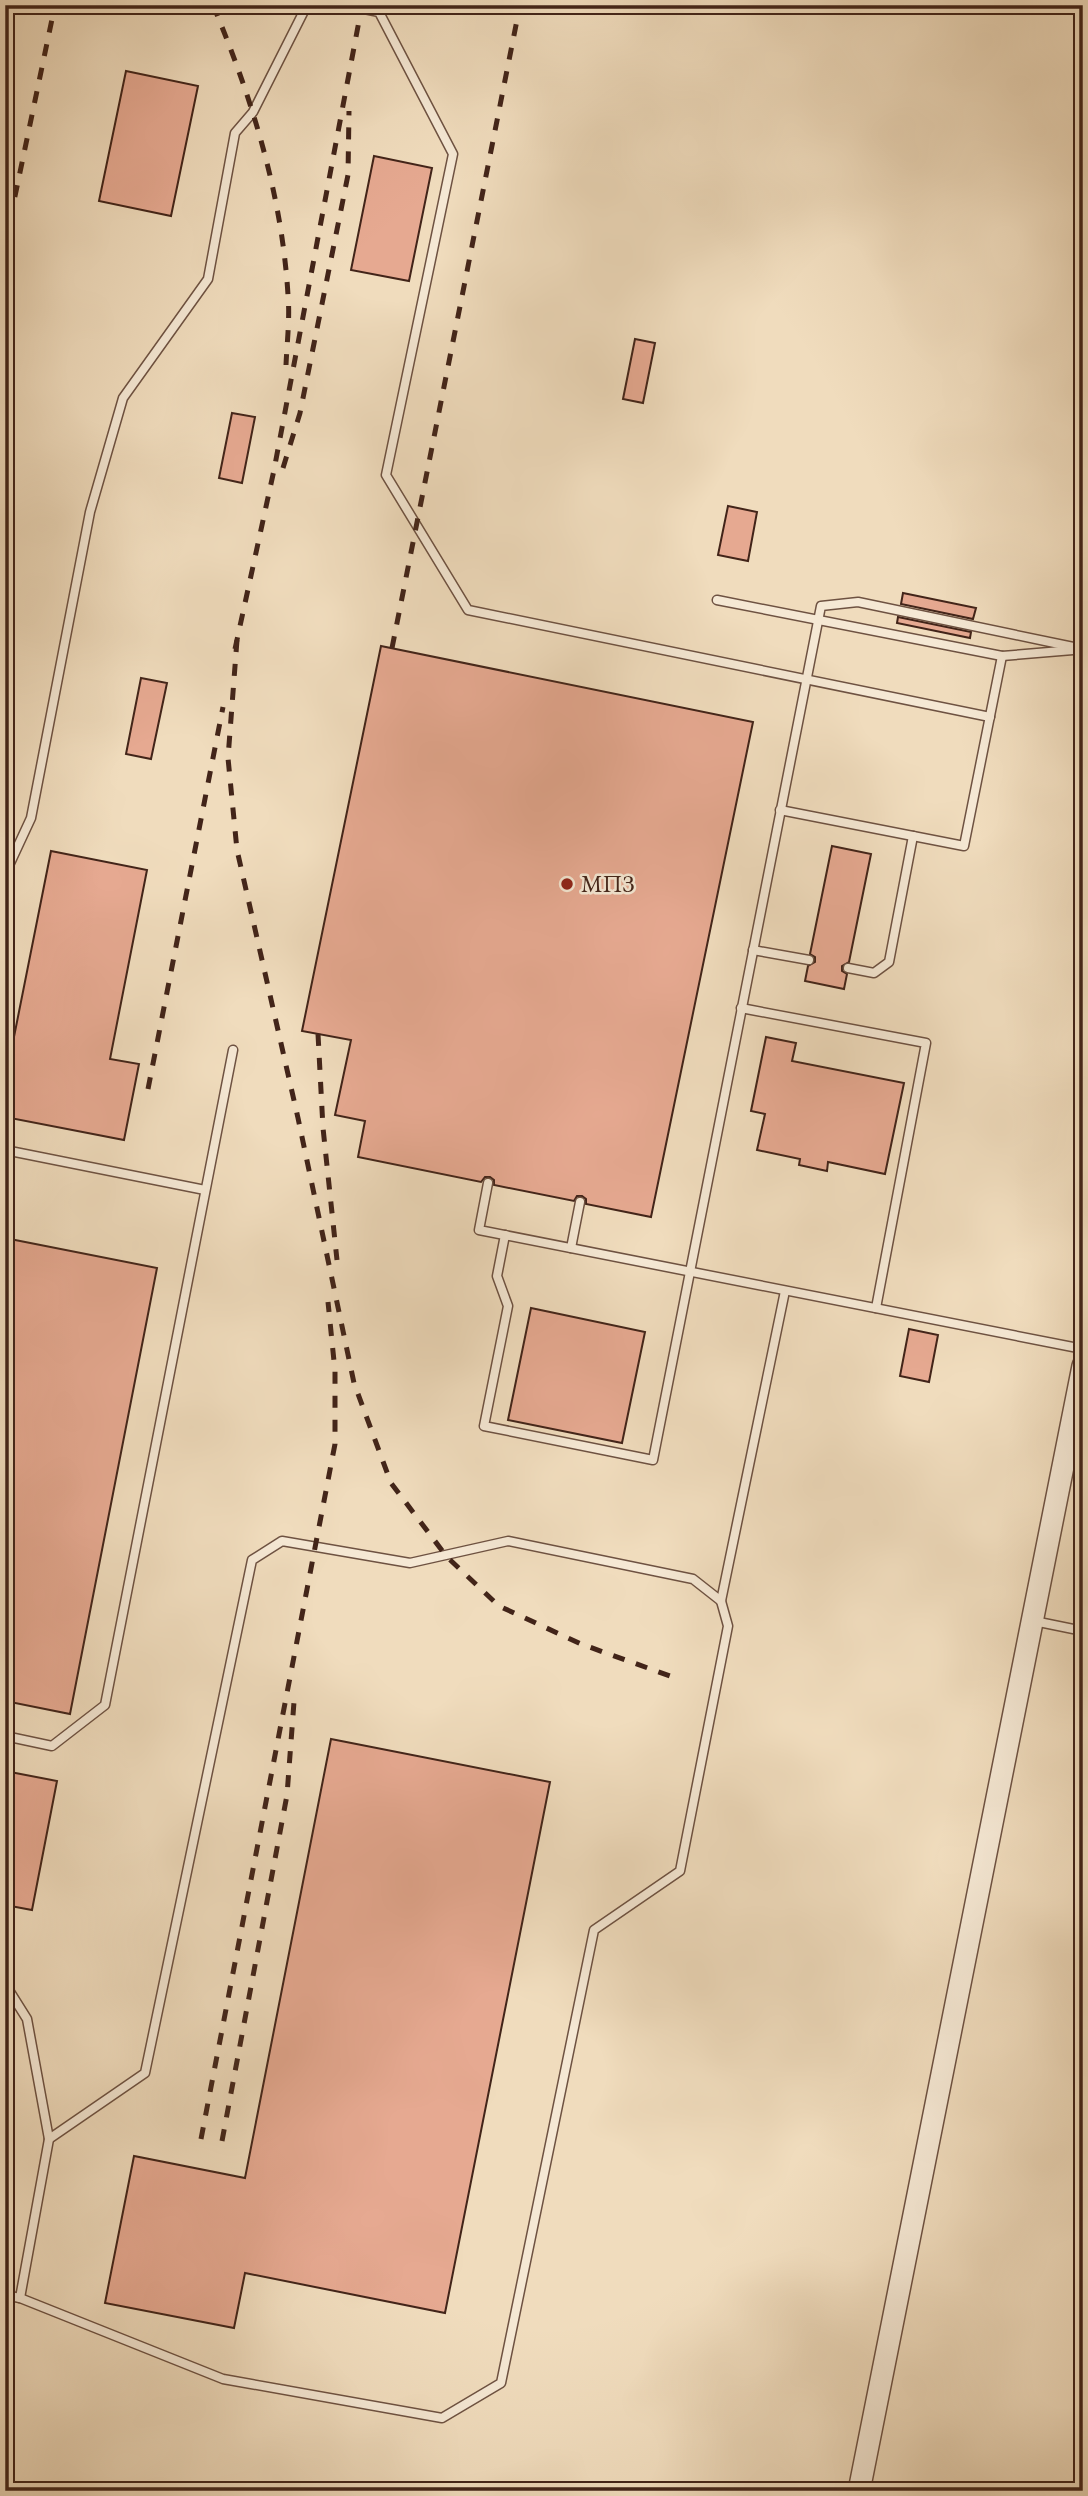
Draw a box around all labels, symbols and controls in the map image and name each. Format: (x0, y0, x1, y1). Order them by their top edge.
place label: МПЗ (581, 868, 635, 899)
marker: МПЗ (559, 876, 575, 892)

